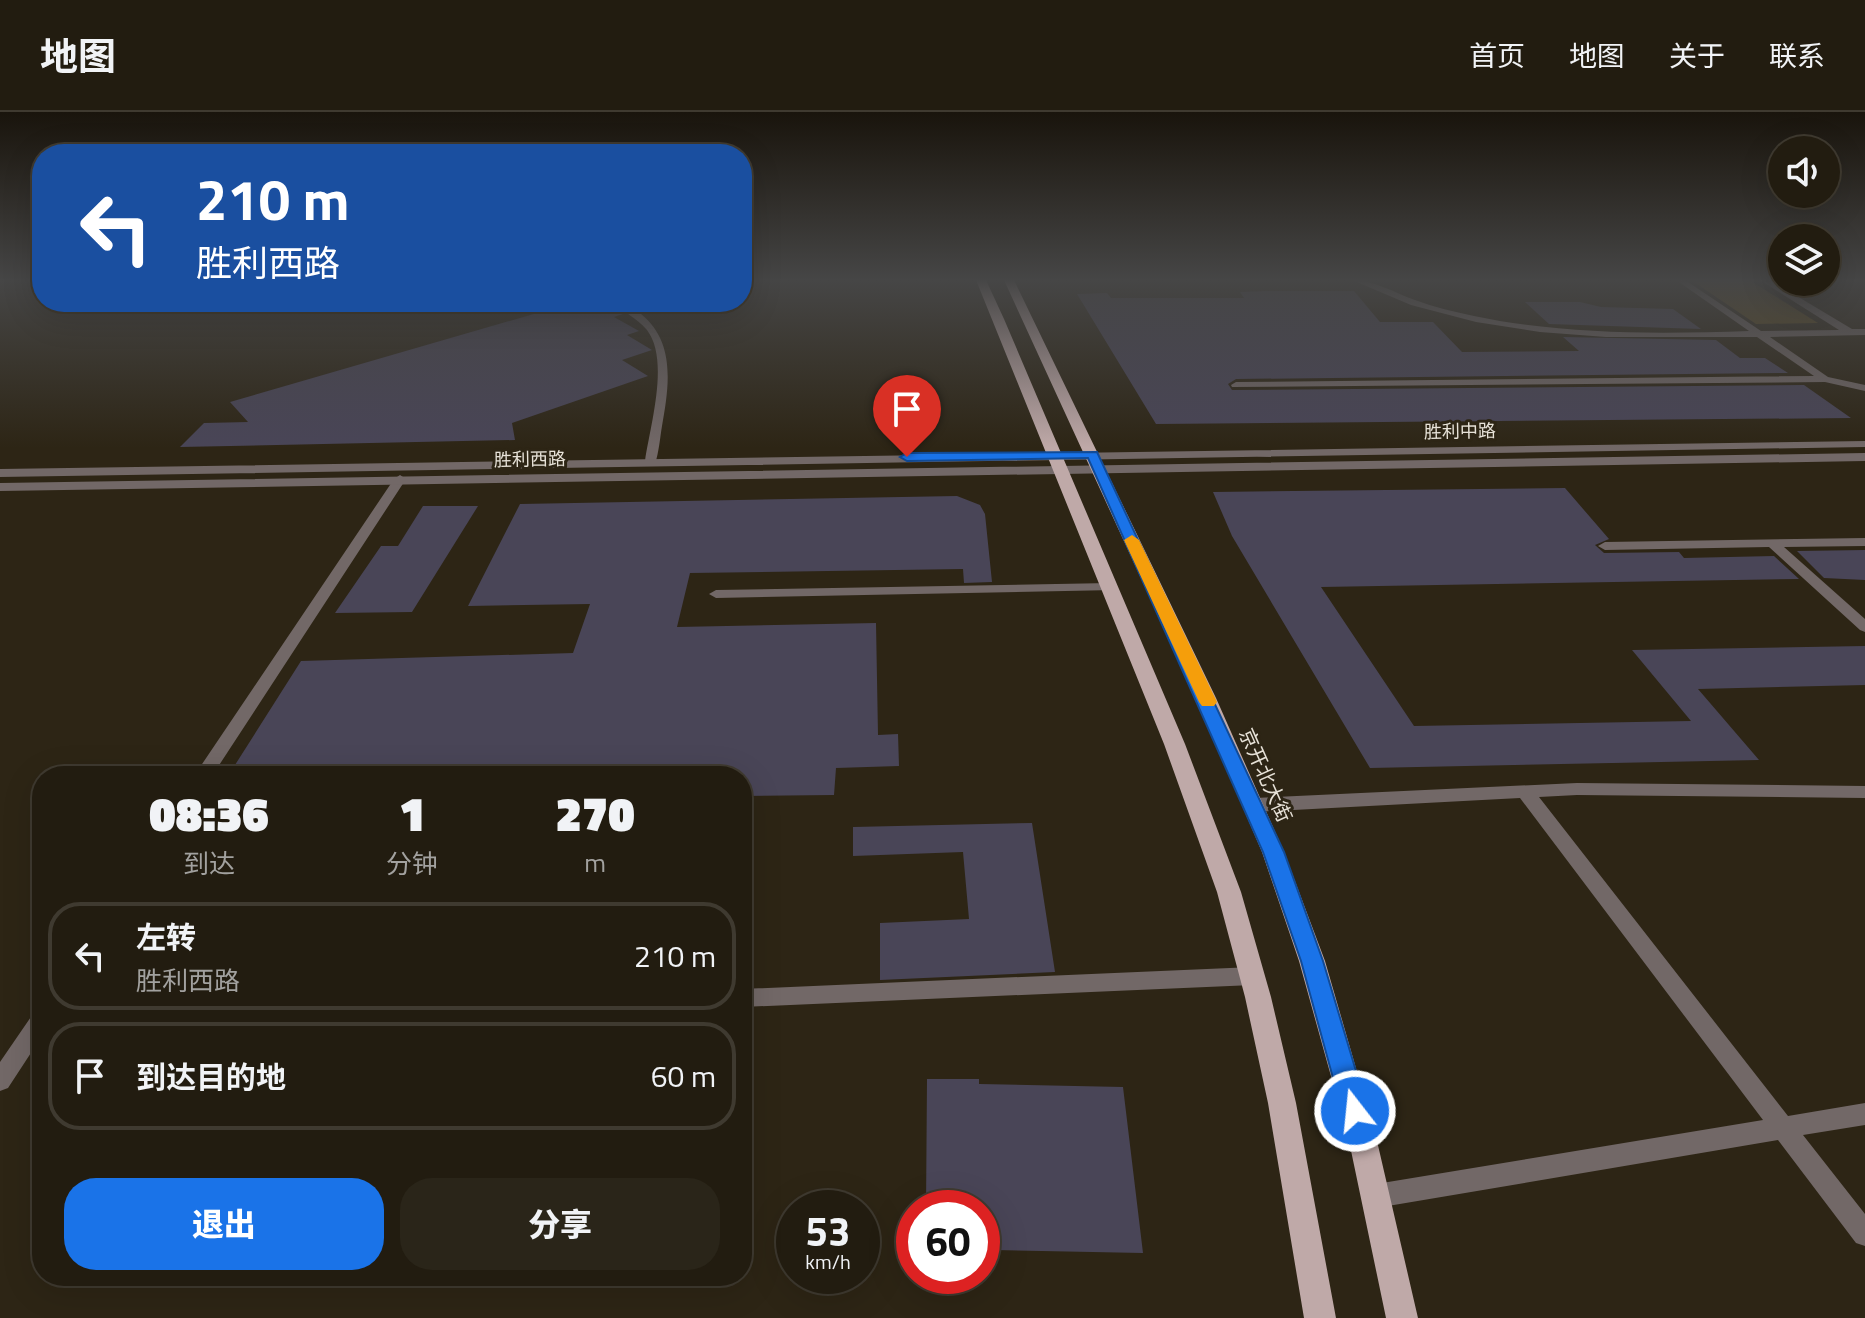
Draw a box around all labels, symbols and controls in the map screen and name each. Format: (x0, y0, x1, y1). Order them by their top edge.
text: 地图 (40, 27, 116, 85)
text: 首页 (1469, 34, 1525, 77)
text: 地图 (1569, 34, 1625, 77)
text: 关于 (1669, 34, 1725, 77)
text: 联系 (1769, 34, 1825, 77)
map controls (1768, 136, 1840, 296)
button: sound (1768, 136, 1840, 208)
text: 210 m (196, 157, 349, 242)
icon: left (64, 176, 168, 280)
button: layers (1768, 224, 1840, 296)
text: 胜利西路 (196, 235, 340, 290)
pin (873, 375, 941, 457)
icon: arrive (885, 387, 929, 431)
street label: 胜利中路 (1424, 417, 1496, 445)
street label: 胜利西路 (494, 445, 566, 473)
street label: 京开北大街 (1232, 723, 1300, 827)
text: 08:36 (149, 777, 269, 850)
text: 1 (399, 777, 425, 850)
text: 270 (555, 777, 635, 850)
text: m (584, 843, 606, 882)
text: 到达 (183, 844, 235, 883)
text: 分钟 (386, 844, 438, 883)
text: 左转 (136, 914, 196, 960)
text: 210 m (634, 933, 716, 979)
icon: left (68, 934, 112, 978)
text: 胜利西路 (136, 961, 240, 1000)
text: 60 m (651, 1053, 716, 1099)
icon: arrive (68, 1054, 112, 1098)
text: 到达目的地 (136, 1054, 286, 1100)
position arrow (1313, 1069, 1397, 1153)
button: 退出 (64, 1178, 384, 1270)
button: 分享 (400, 1178, 720, 1270)
speed limit sign: 60 (896, 1190, 1000, 1294)
text: 53 (806, 1201, 850, 1262)
text: km/h (805, 1246, 851, 1277)

